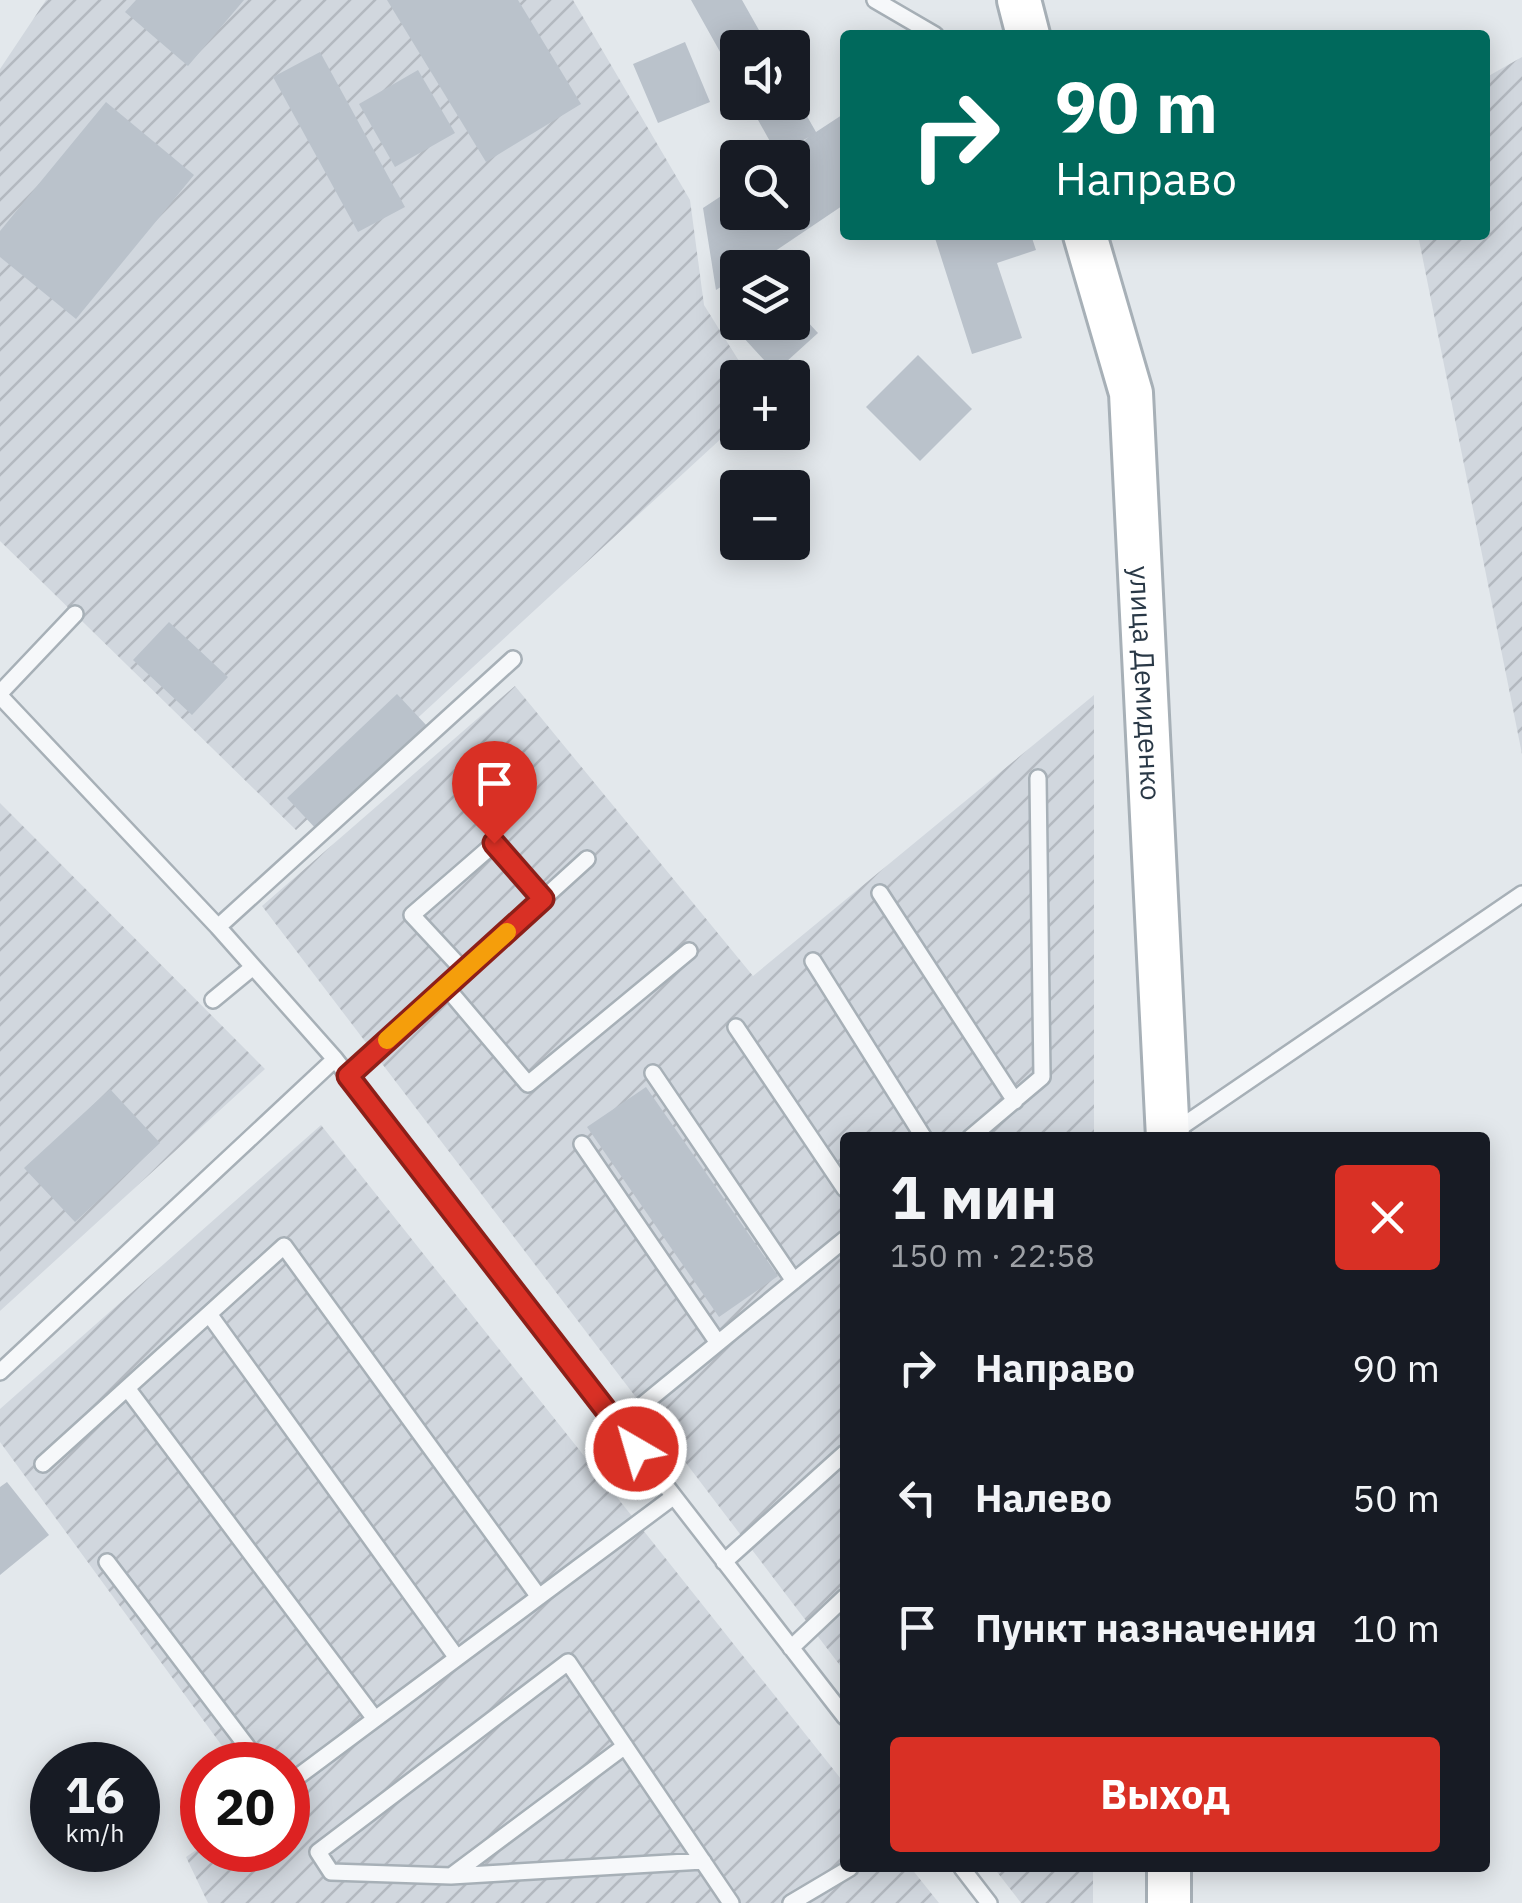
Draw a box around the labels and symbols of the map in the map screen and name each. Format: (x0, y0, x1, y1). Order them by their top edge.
street label: улица Демиденко (1122, 565, 1170, 801)
pin (452, 741, 537, 844)
position arrow (584, 1397, 688, 1501)
speed limit sign: 20 (180, 1742, 310, 1872)

